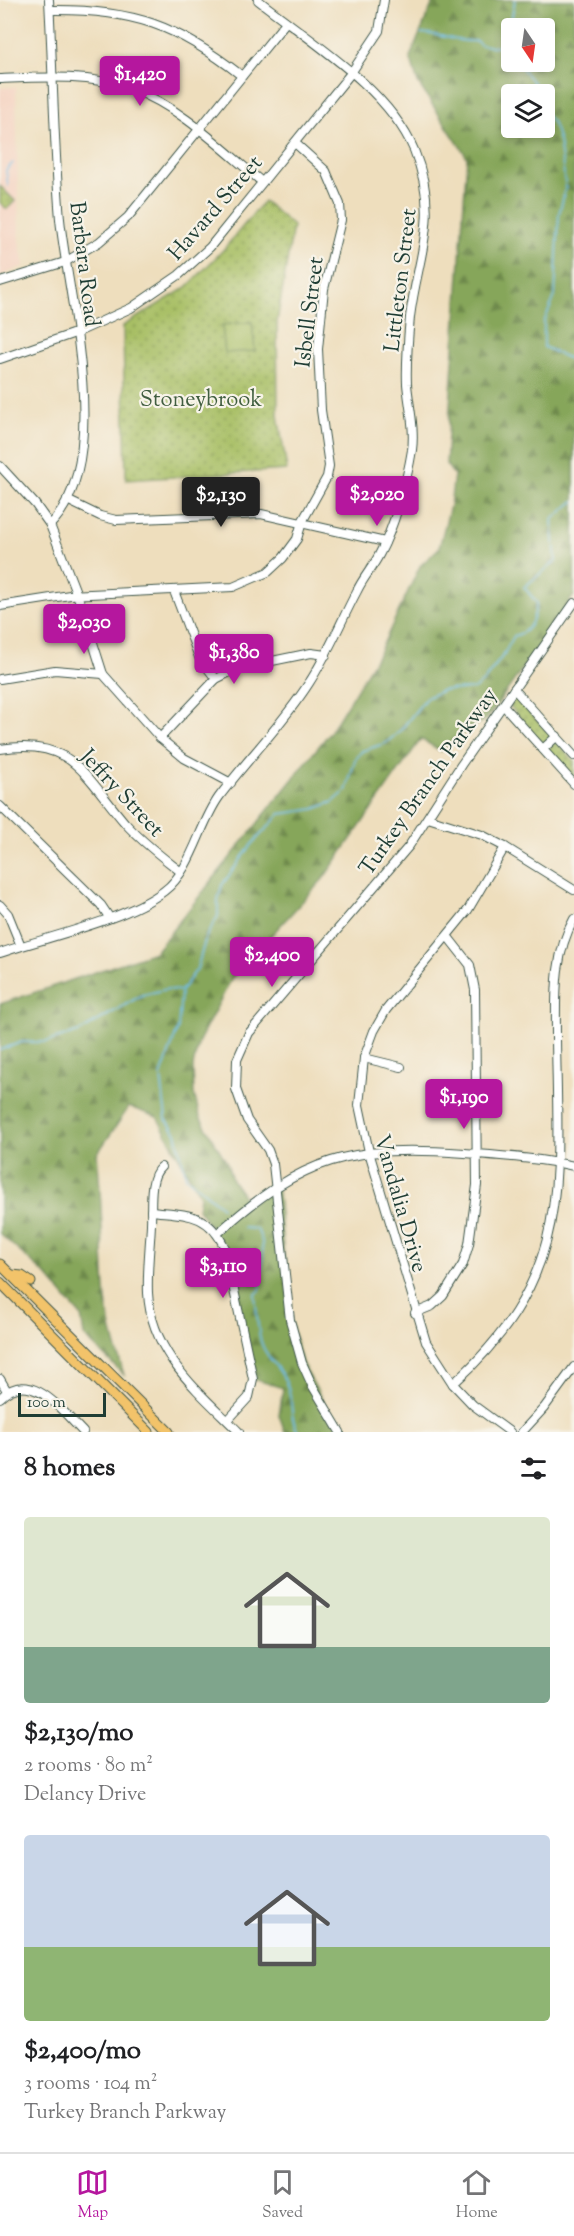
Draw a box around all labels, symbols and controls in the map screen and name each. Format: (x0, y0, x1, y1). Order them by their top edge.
north arrow (501, 18, 555, 72)
map controls (501, 18, 555, 138)
pin: $1,420 (91, 56, 189, 107)
text: $1,420 (114, 61, 166, 90)
button: layers (501, 84, 555, 138)
street label: Havard Street (161, 149, 272, 269)
street label: Barbara Road (59, 200, 107, 329)
street label: Littleton Street (377, 206, 427, 354)
street label: Isbell Street (288, 255, 334, 370)
park label: Stoneybrook (140, 385, 262, 417)
pin: $2,020 (328, 476, 426, 527)
pin: $2,130 (172, 477, 270, 528)
text: $2,020 (350, 481, 404, 510)
text: $2,130 (196, 482, 246, 511)
pin: $2,030 (35, 604, 133, 655)
text: $2,030 (57, 609, 111, 638)
pin: $1,380 (185, 634, 283, 685)
text: $1,380 (208, 639, 260, 668)
street label: Turkey Branch Parkway (352, 682, 506, 883)
street label: Jeffry Street (71, 742, 171, 846)
pin: $2,400 (223, 937, 321, 988)
text: $2,400 (244, 942, 300, 971)
pin: $1,190 (415, 1079, 513, 1130)
text: $1,190 (439, 1084, 489, 1113)
street label: Vandalia Drive (364, 1131, 434, 1277)
pin: $3,110 (174, 1248, 272, 1299)
text: $3,110 (199, 1253, 247, 1282)
scale bar (18, 1390, 106, 1418)
text: 100 m (27, 1392, 66, 1415)
text: 8 homes (24, 1450, 115, 1487)
icon: filters (517, 1452, 550, 1485)
icon: home (233, 1556, 341, 1664)
text: $2,130/mo (24, 1715, 133, 1752)
text: 2 rooms · 80 m² (24, 1752, 153, 1781)
text: Delancy Drive (24, 1781, 146, 1810)
icon: home (233, 1874, 341, 1982)
text: $2,400/mo (24, 2033, 141, 2070)
text: 3 rooms · 104 m² (24, 2070, 158, 2099)
text: Turkey Branch Parkway (24, 2099, 227, 2128)
tab: Map (76, 2166, 109, 2225)
tab: Saved (262, 2166, 303, 2225)
tab: Home (456, 2166, 498, 2225)

